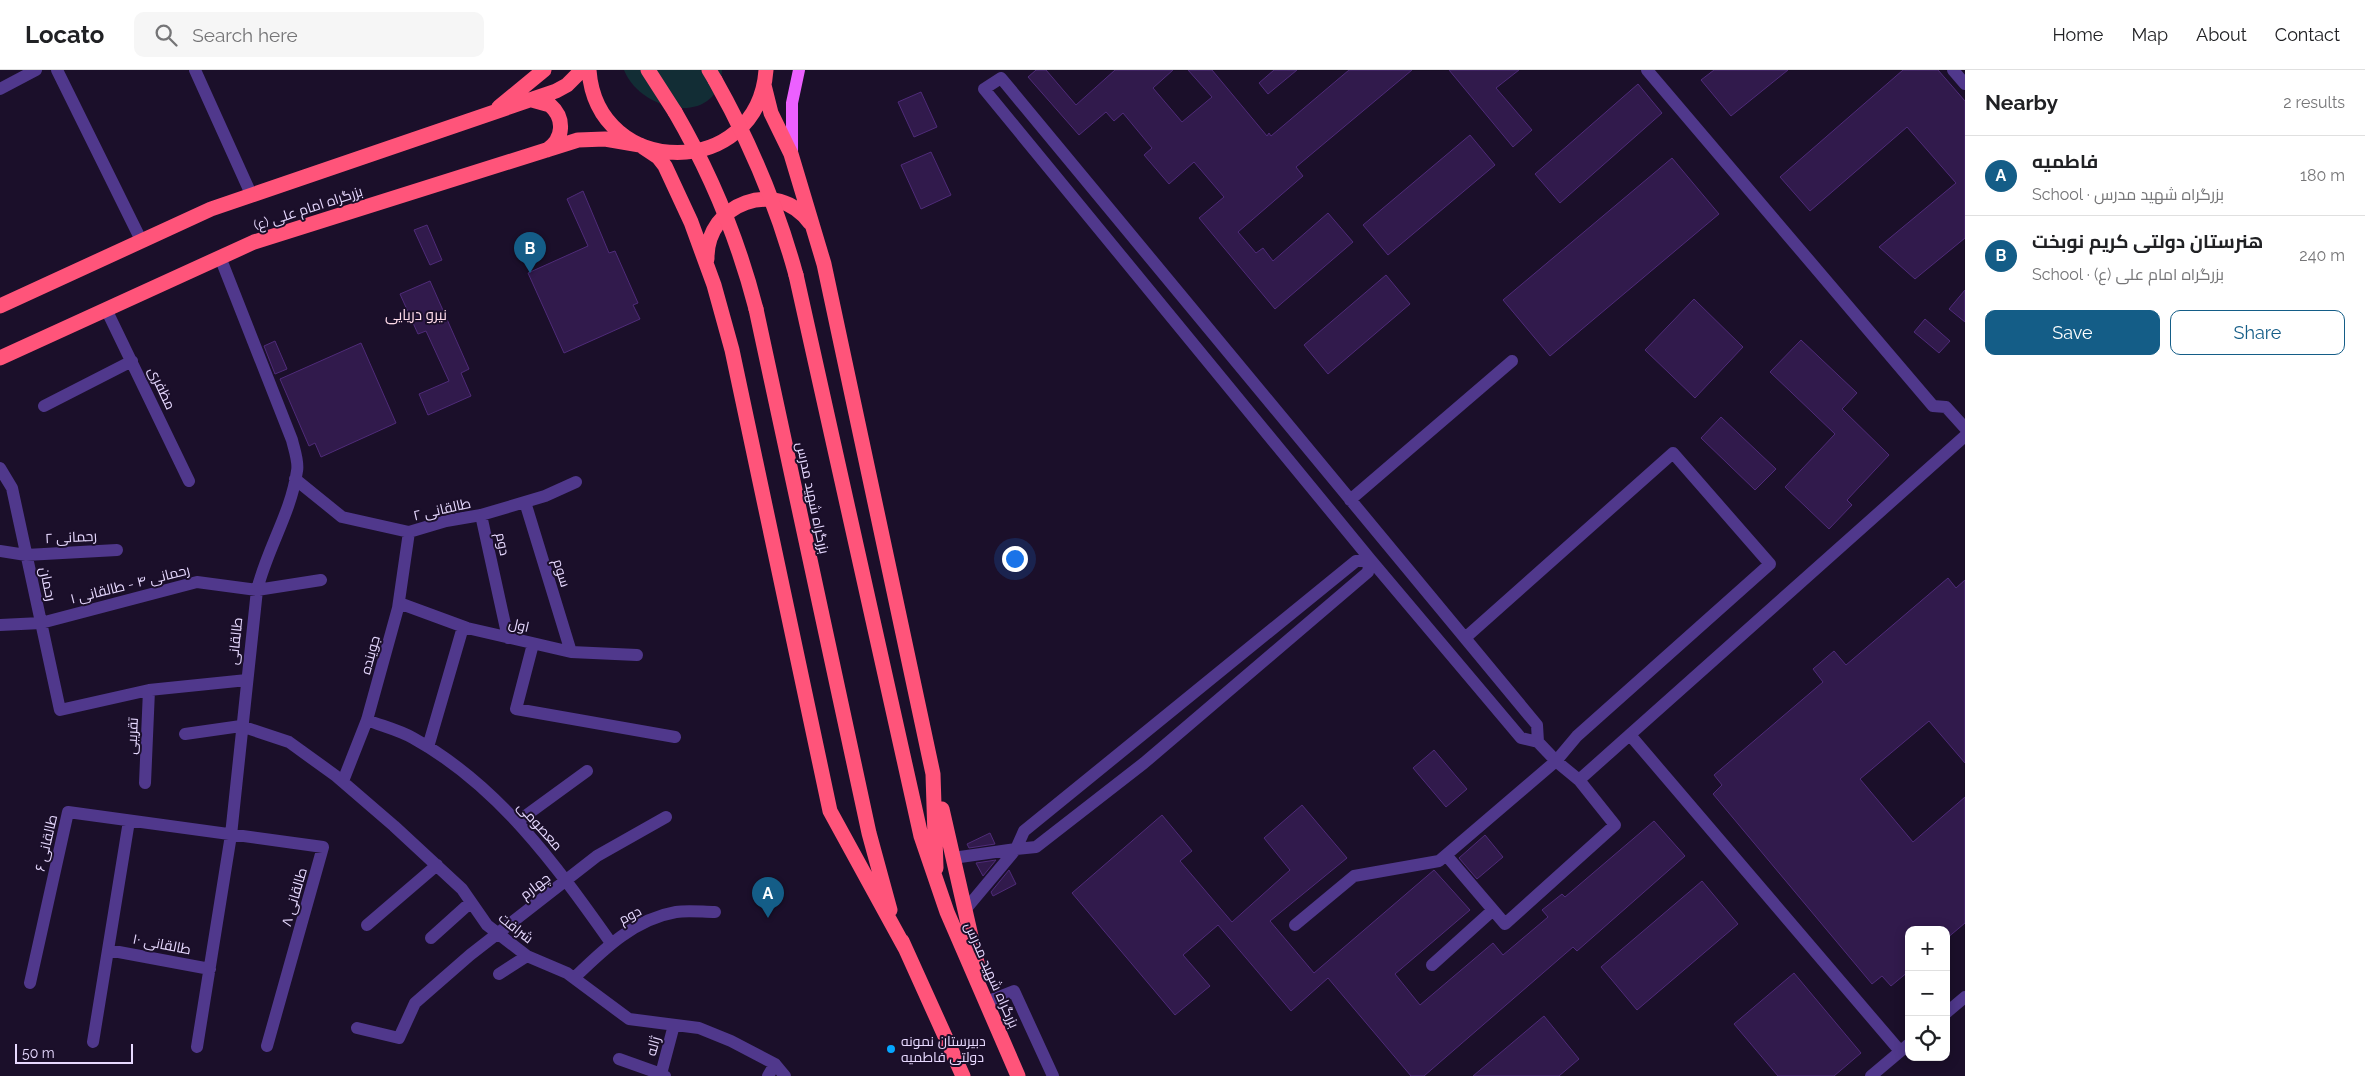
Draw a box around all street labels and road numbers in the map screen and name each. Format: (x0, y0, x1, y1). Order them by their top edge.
street label: بزرگراه امام علی (ع) (251, 183, 365, 235)
street label: مظفری (145, 364, 179, 412)
street label: بزرگراه شهید مدرس (793, 441, 833, 555)
street label: طالقانی ۲ (412, 495, 472, 523)
street label: رحمانی ۲ (45, 528, 97, 546)
street label: دوم (491, 531, 513, 557)
street label: سوم (548, 557, 574, 590)
street label: رحمانی ۴ - طالقانی ۱ (69, 561, 191, 607)
street label: رحمان (37, 566, 59, 602)
street label: اول (507, 615, 531, 636)
street label: طالقانی (225, 617, 245, 665)
street label: جوینده (357, 634, 383, 676)
street label: تقریبی (123, 717, 141, 755)
street label: معصومی (514, 799, 566, 853)
street label: طالقانی ۶ (32, 813, 60, 873)
street label: طالقانی ۸ (278, 866, 310, 928)
street label: چهارم (517, 869, 554, 904)
street label: دوم (616, 903, 645, 929)
street label: شرافت (496, 910, 536, 946)
street label: بزرگراه شهید مدرس (962, 920, 1022, 1030)
street label: طالقانی ۱۰ (132, 931, 192, 957)
street label: ژاله (643, 1034, 663, 1057)

